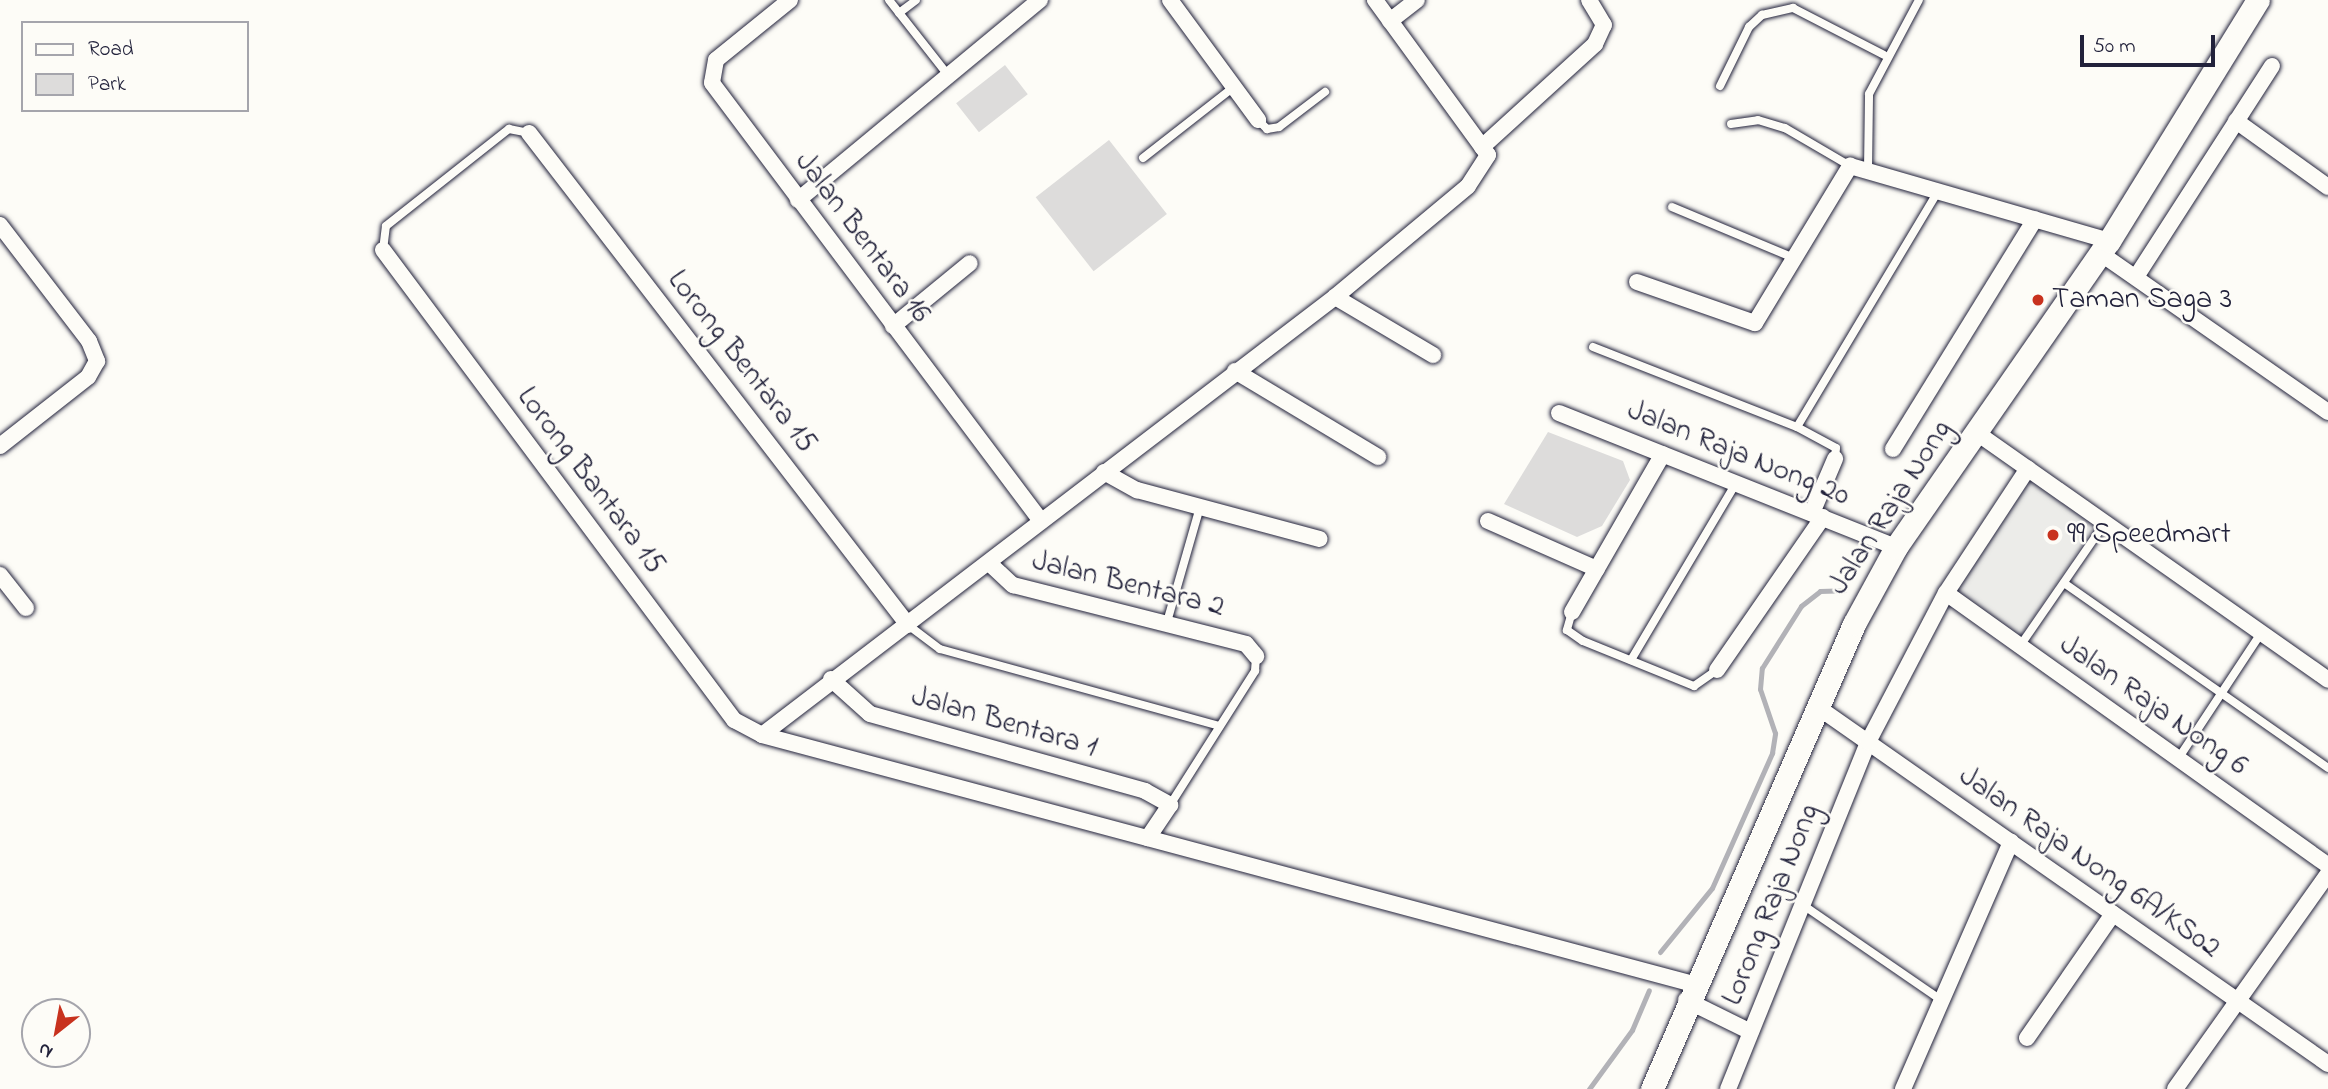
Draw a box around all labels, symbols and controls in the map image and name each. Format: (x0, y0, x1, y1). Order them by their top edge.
legend (21, 21, 248, 112)
scale bar (2083, 21, 2218, 65)
text: 50 m (2093, 32, 2136, 62)
text: Road (88, 35, 134, 65)
text: Park (88, 70, 126, 100)
street label: Jalan Bentara 16 (786, 145, 938, 331)
street label: Lorong Bentara 15 (659, 264, 823, 460)
place label: Taman Saga 3 (2052, 282, 2232, 318)
marker: Taman Saga 3 (2030, 292, 2046, 308)
street label: Lorong Bantara 15 (508, 381, 672, 581)
street label: Jalan Raja Nong 20 (1622, 393, 1854, 515)
street label: Jalan Raja Nong (1821, 414, 1961, 602)
place label: 99 Speedmart (2067, 517, 2231, 553)
marker: 99 Speedmart (2045, 527, 2061, 543)
street label: Jalan Bentara 2 (1028, 544, 1228, 626)
street label: Jalan Raja Nong 6 (2052, 628, 2254, 784)
street label: Jalan Bentara 1 (907, 679, 1101, 767)
street label: Jalan Raja Nong 6A/KS02 (1951, 759, 2227, 967)
street label: Lorong Raja Nong (1715, 799, 1829, 1011)
north arrow (21, 998, 91, 1068)
text: N (34, 1035, 58, 1065)

